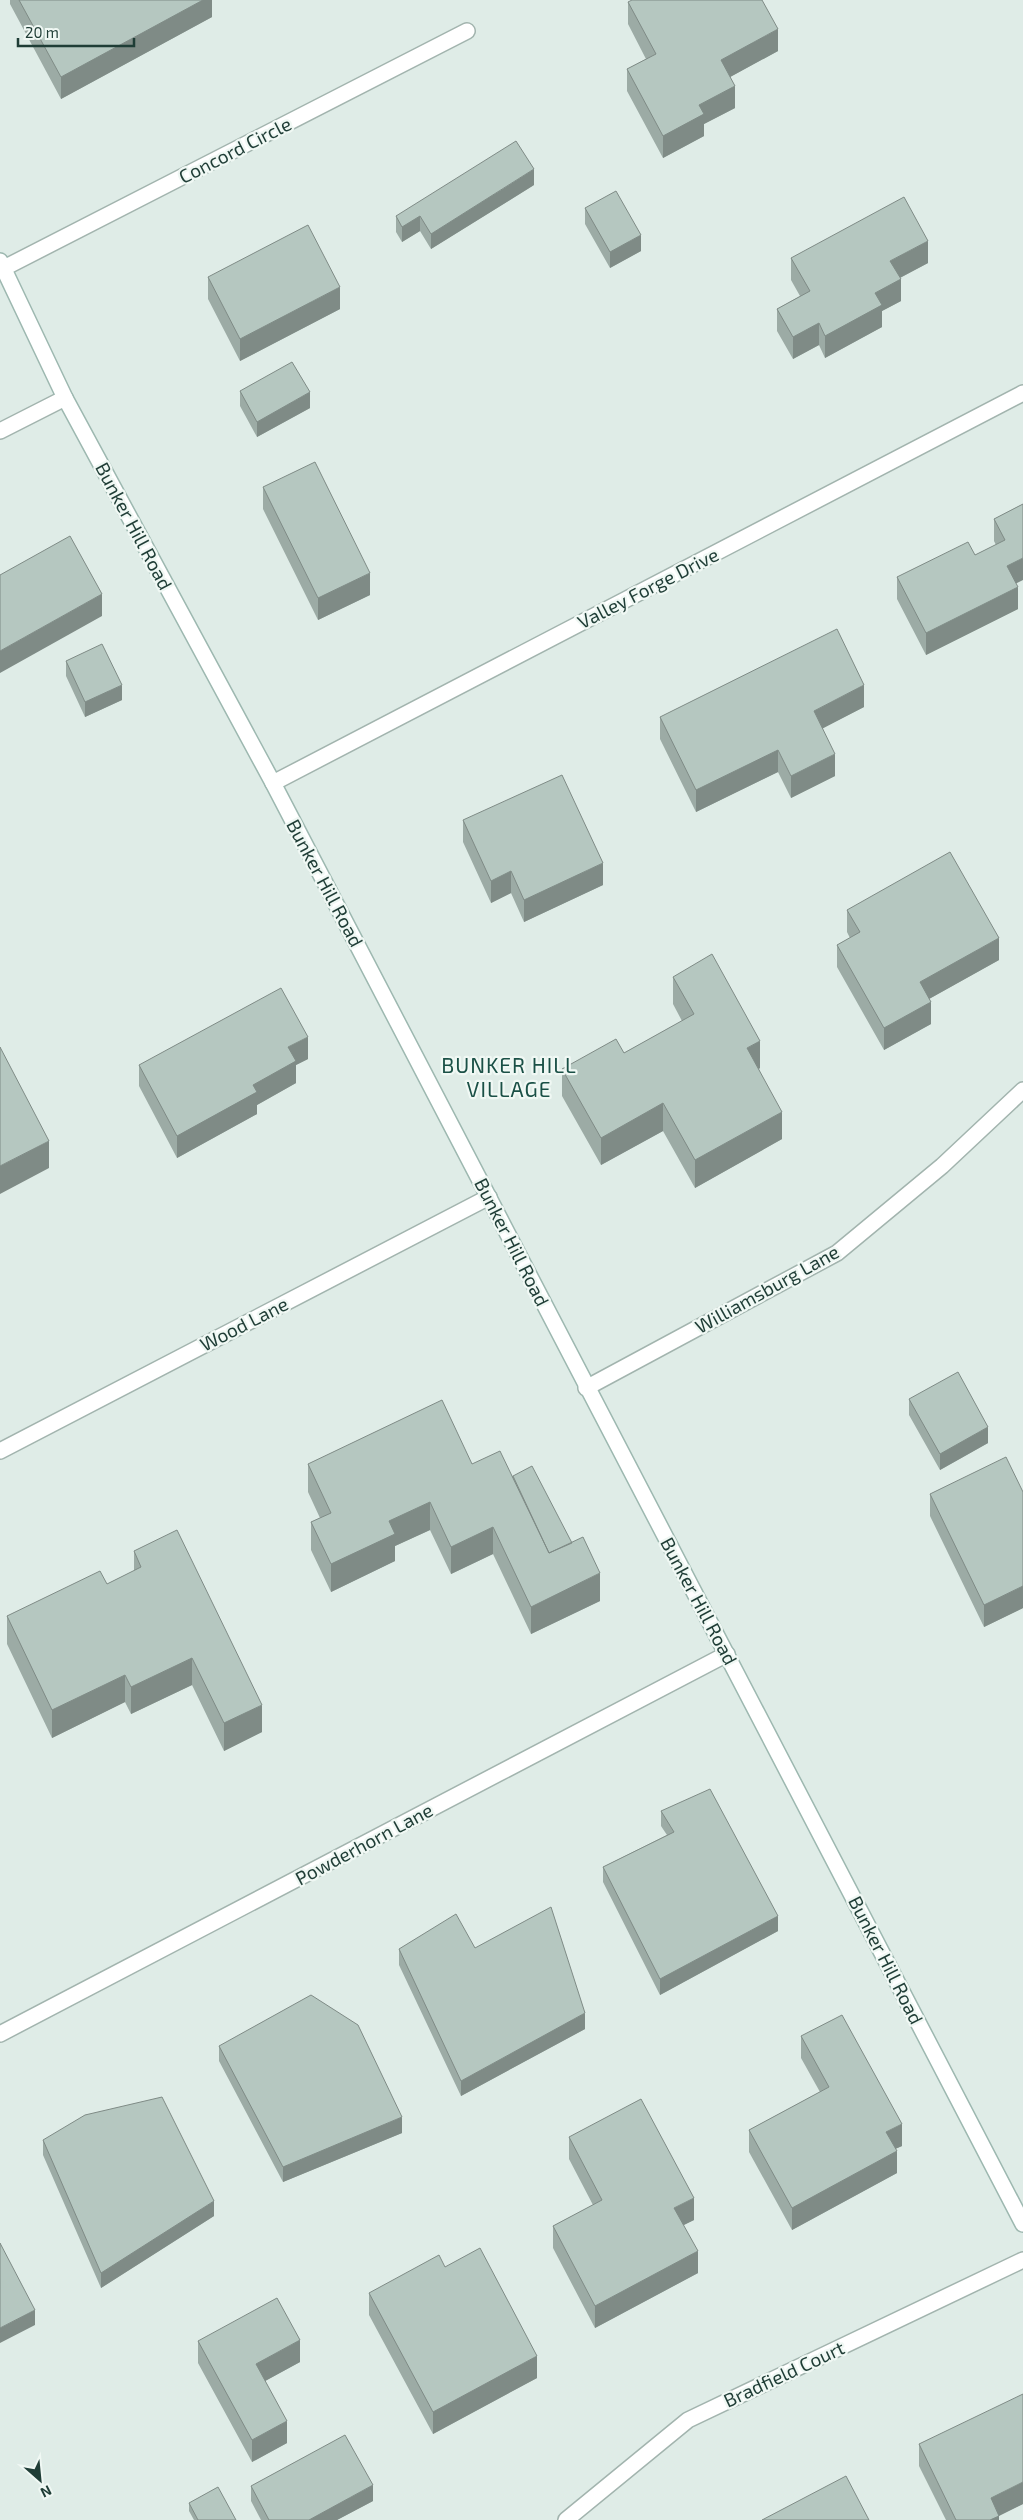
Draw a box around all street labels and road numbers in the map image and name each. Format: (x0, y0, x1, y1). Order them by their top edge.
street label: Concord Circle (175, 111, 295, 188)
street label: Bunker Hill Road (91, 458, 178, 593)
street label: Valley Forge Drive (573, 542, 722, 633)
street label: Bunker Hill Road (282, 815, 369, 950)
street label: Bunker Hill Road (470, 1174, 555, 1310)
street label: Williamsburg Lane (691, 1239, 843, 1338)
street label: Wood Lane (196, 1292, 292, 1356)
street label: Bunker Hill Road (656, 1533, 743, 1668)
street label: Powderhorn Lane (291, 1798, 436, 1889)
street label: Bunker Hill Road (844, 1892, 929, 2028)
street label: Bradfield Court (720, 2336, 848, 2412)

